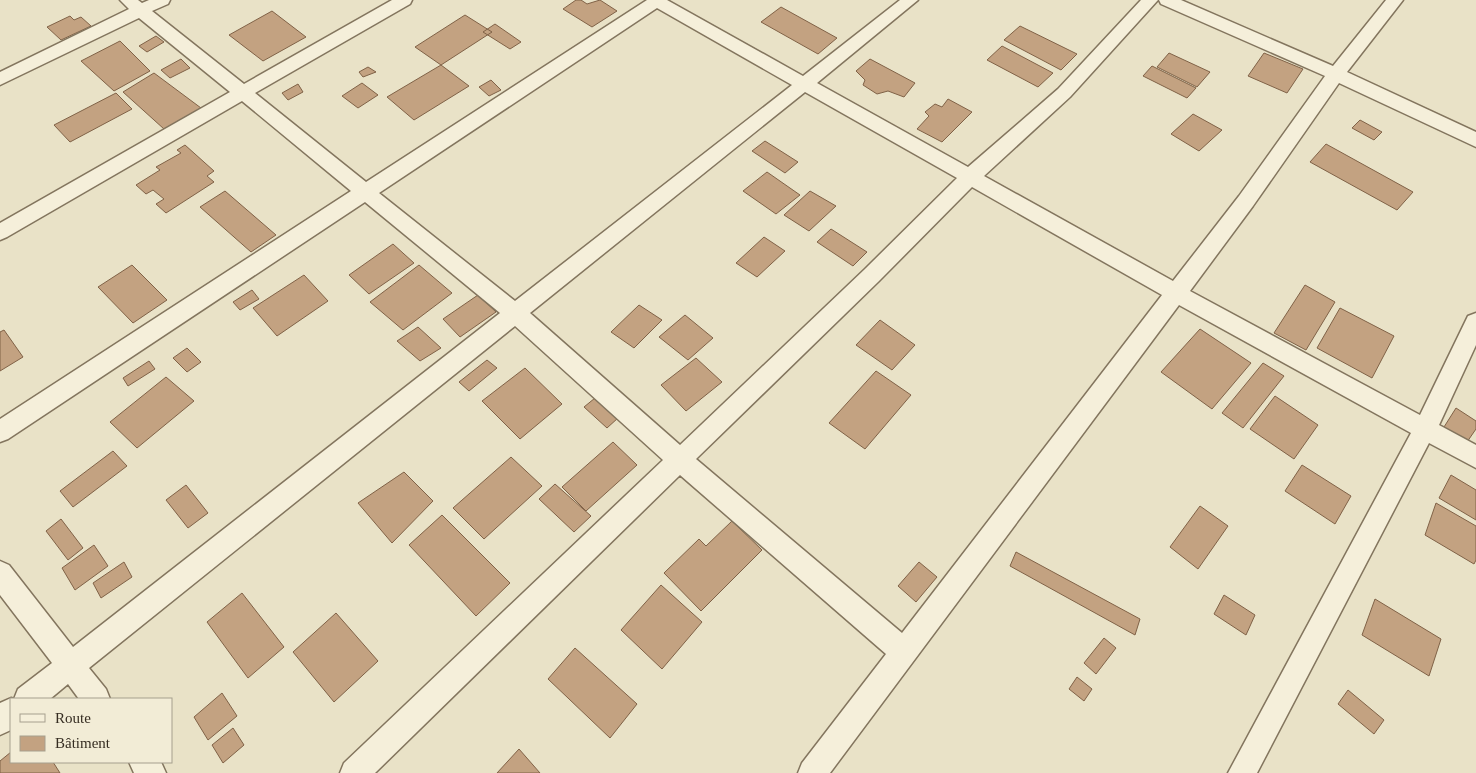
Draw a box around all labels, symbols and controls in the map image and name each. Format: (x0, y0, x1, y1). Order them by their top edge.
legend (10, 698, 172, 763)
text: Route (55, 710, 91, 726)
text: Bâtiment (55, 735, 111, 751)

